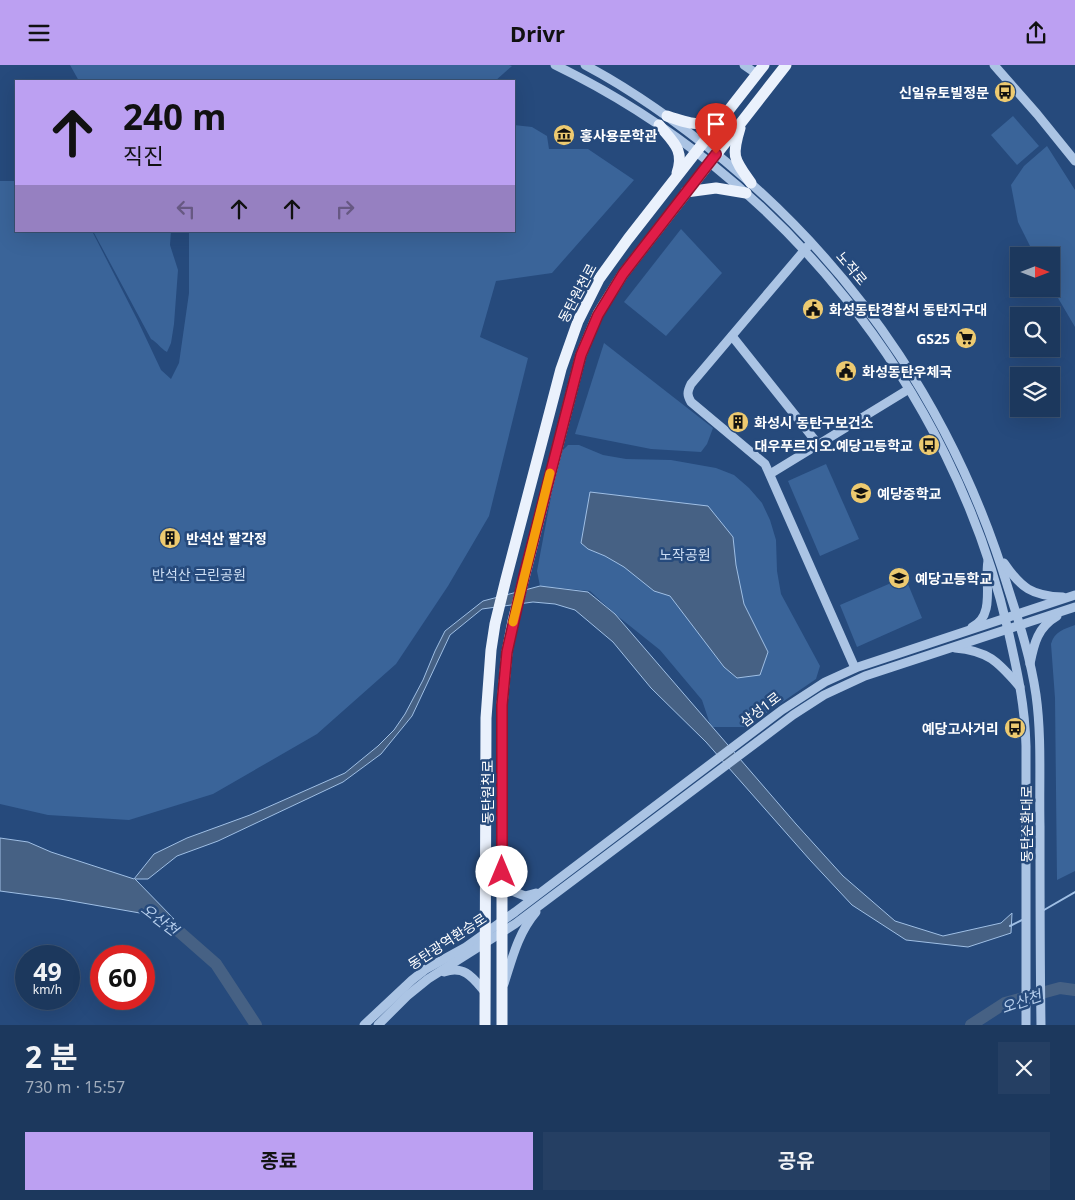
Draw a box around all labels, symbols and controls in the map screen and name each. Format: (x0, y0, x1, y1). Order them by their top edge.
text: Drivr (510, 18, 565, 48)
icon: menu (25, 19, 53, 47)
icon: share (1022, 19, 1050, 47)
bus stop icon: 신일유토빌정문 (993, 80, 1017, 104)
place label: 신일유토빌정문 (899, 83, 989, 102)
text: 240 m (123, 93, 226, 140)
icon: ahead (40, 100, 105, 165)
pin (695, 103, 737, 154)
icon: arrive (702, 110, 730, 138)
museum icon: 홍사용문학관 (552, 123, 576, 147)
place label: 홍사용문학관 (580, 126, 657, 145)
text: 직진 (123, 140, 163, 170)
icon: left (172, 195, 200, 223)
icon: ahead (225, 195, 253, 223)
icon: ahead (278, 195, 306, 223)
icon: right (331, 195, 359, 223)
street label: 노작로 (832, 247, 872, 289)
north arrow (1010, 247, 1060, 297)
map controls (1010, 247, 1060, 417)
street label: 동탄원천로 (553, 260, 601, 326)
public building icon: 화성동탄경찰서 동탄지구대 (801, 297, 825, 321)
place label: 화성동탄경찰서 동탄지구대 (829, 300, 987, 319)
button: search (1010, 307, 1060, 357)
supermarket icon: GS25 (954, 326, 978, 350)
place label: GS25 (916, 329, 950, 348)
public building icon: 화성동탄우체국 (834, 359, 858, 383)
place label: 화성동탄우체국 (862, 362, 952, 381)
button: layers (1010, 367, 1060, 417)
building icon: 화성시 동탄구보건소 (726, 410, 750, 434)
place label: 화성시 동탄구보건소 (754, 413, 874, 432)
bus stop icon: 대우푸르지오.예당고등학교 (917, 433, 941, 457)
place label: 대우푸르지오.예당고등학교 (755, 436, 913, 455)
school or university icon: 예당중학교 (849, 481, 873, 505)
place label: 예당중학교 (877, 484, 942, 503)
building icon: 반석산 팔각정 (158, 526, 182, 550)
place label: 반석산 팔각정 (186, 529, 267, 548)
park label: 노작공원 (659, 545, 711, 564)
park label: 반석산 근린공원 (152, 565, 246, 584)
school or university icon: 예당고등학교 (887, 566, 911, 590)
place label: 예당고등학교 (915, 569, 992, 588)
street label: 삼성1로 (736, 687, 784, 731)
bus stop icon: 예당고사거리 (1003, 716, 1027, 740)
place label: 예당고사거리 (922, 719, 999, 738)
street label: 동탄원천로 (478, 760, 497, 824)
street label: 동탄순환대로 (1017, 785, 1036, 863)
position arrow (475, 845, 527, 897)
water label: 오산천 (137, 899, 184, 941)
street label: 동탄광역환승로 (404, 908, 490, 974)
speed limit sign: 60 (90, 945, 155, 1010)
text: 49 (33, 954, 62, 988)
text: km/h (33, 981, 62, 998)
water label: 오산천 (998, 984, 1046, 1017)
text: 2 분 (25, 1036, 78, 1077)
button: close (998, 1042, 1050, 1094)
text: 730 m · 15:57 (25, 1076, 125, 1098)
button: 종료 (25, 1132, 533, 1190)
button: 공유 (543, 1132, 1050, 1190)

